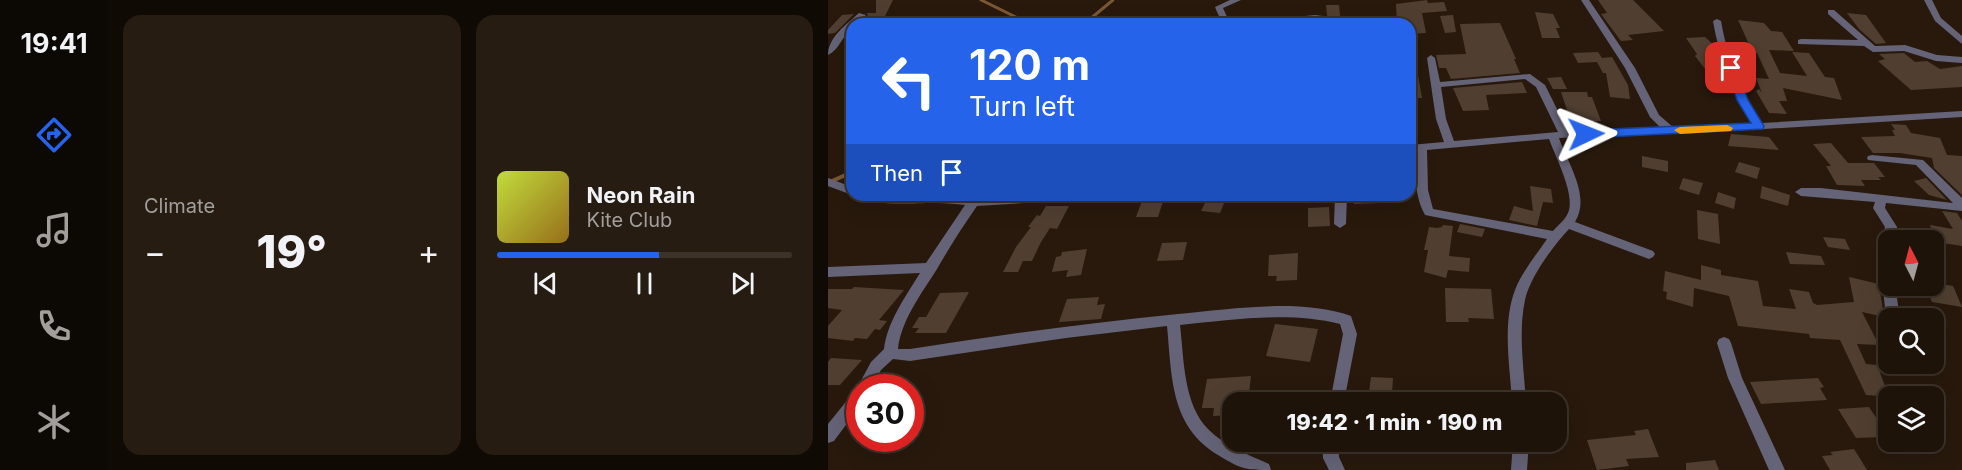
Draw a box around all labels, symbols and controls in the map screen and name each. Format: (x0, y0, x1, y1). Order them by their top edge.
text: 19:41 (20, 27, 88, 60)
text: 120 m (969, 39, 1090, 90)
icon: left (870, 42, 948, 120)
pin (1705, 42, 1756, 93)
icon: arrive (1714, 51, 1747, 84)
text: Turn left (969, 90, 1075, 123)
position arrow (1554, 102, 1618, 166)
icon: directions (33, 114, 75, 156)
icon: arrive (935, 156, 968, 189)
text: Then (870, 160, 923, 186)
text: Neon Rain (587, 182, 696, 208)
text: Climate (144, 194, 215, 218)
text: Kite Club (587, 208, 672, 232)
icon: music (33, 209, 75, 251)
text: 19° (257, 224, 327, 279)
north arrow (1878, 230, 1944, 296)
map controls (1878, 230, 1944, 452)
text: − (144, 232, 166, 272)
text: + (418, 232, 439, 272)
icon: previous (529, 267, 562, 300)
icon: pause (628, 267, 661, 300)
icon: next (726, 267, 759, 300)
icon: phone (33, 305, 75, 347)
button: search (1878, 308, 1944, 374)
speed limit sign: 30 (846, 374, 924, 452)
button: layers (1878, 386, 1944, 452)
icon: climate (33, 401, 75, 443)
text: 19:42 · 1 min · 190 m (1287, 409, 1502, 435)

